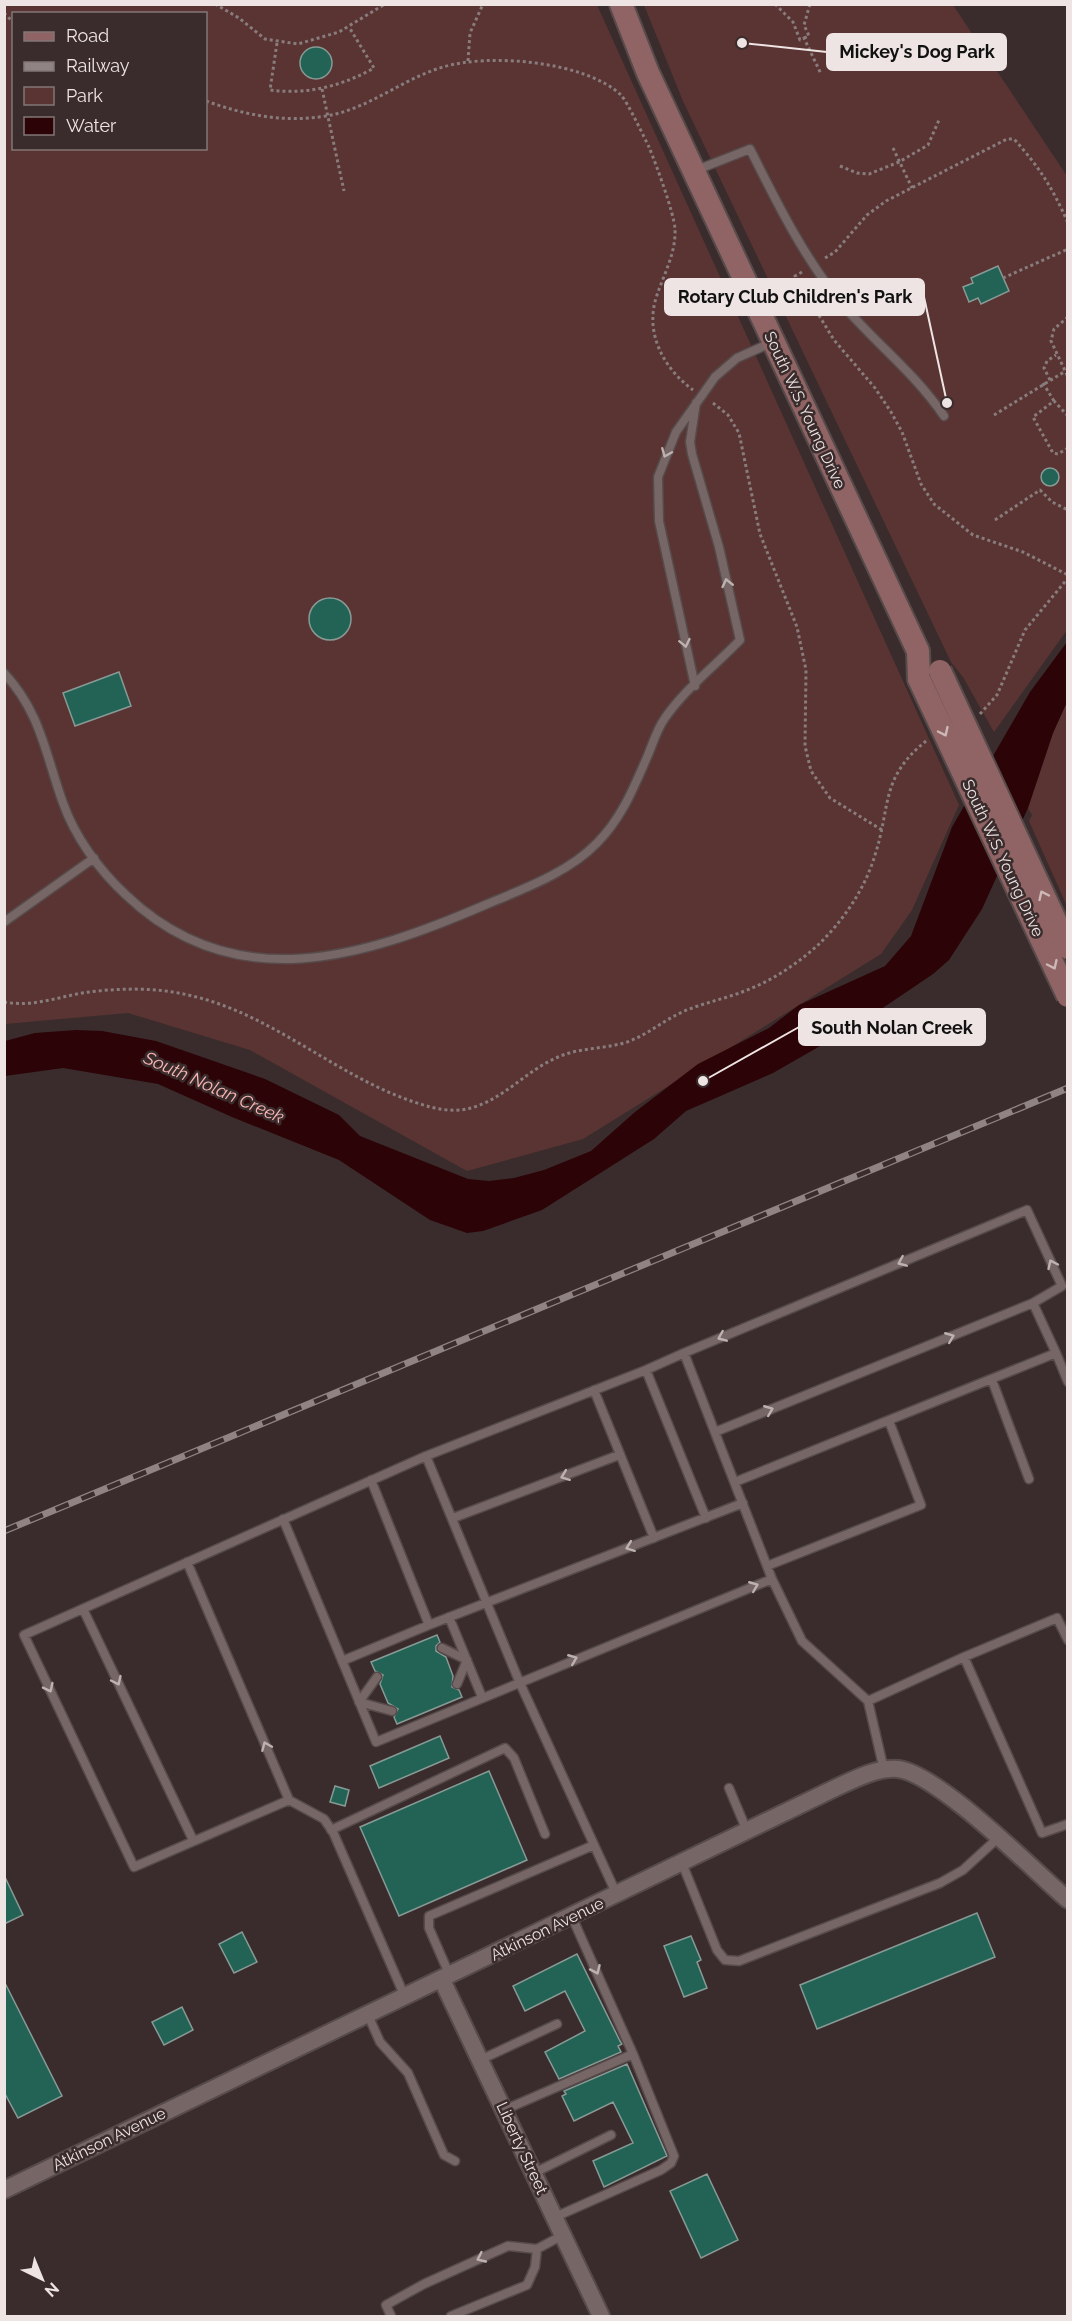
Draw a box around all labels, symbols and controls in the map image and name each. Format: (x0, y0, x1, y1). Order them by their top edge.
legend (12, 12, 207, 150)
text: Road (66, 25, 109, 46)
callout: Mickey's Dog Park (827, 34, 1006, 70)
text: Mickey's Dog Park (839, 41, 996, 62)
text: Railway (66, 55, 130, 76)
text: Park (66, 85, 103, 106)
text: Water (66, 115, 117, 136)
callout: Rotary Club Children's Park (665, 279, 924, 315)
text: Rotary Club Children's Park (678, 286, 913, 307)
street label: South W.S. Young Drive (760, 328, 850, 492)
one-way arrow (661, 447, 673, 458)
one-way arrow (721, 578, 734, 588)
one-way arrow (678, 638, 691, 648)
one-way arrow (937, 725, 949, 736)
street label: South W.S. Young Drive (958, 776, 1048, 940)
one-way arrow (1038, 890, 1050, 901)
one-way arrow (1046, 959, 1058, 970)
callout: South Nolan Creek (799, 1009, 985, 1045)
text: South Nolan Creek (811, 1017, 974, 1038)
water label: South Nolan Creek (140, 1046, 288, 1128)
one-way arrow (897, 1255, 908, 1267)
one-way arrow (1047, 1259, 1059, 1270)
one-way arrow (717, 1330, 728, 1342)
one-way arrow (944, 1332, 955, 1344)
one-way arrow (763, 1405, 774, 1417)
one-way arrow (560, 1468, 570, 1481)
one-way arrow (625, 1540, 636, 1553)
one-way arrow (748, 1581, 759, 1593)
one-way arrow (567, 1654, 578, 1666)
one-way arrow (110, 1674, 122, 1685)
one-way arrow (41, 1682, 53, 1693)
one-way arrow (261, 1741, 273, 1752)
street label: Atkinson Avenue (487, 1893, 607, 1965)
one-way arrow (589, 1964, 601, 1975)
street label: Liberty Street (492, 2099, 552, 2198)
street label: Atkinson Avenue (49, 2103, 169, 2175)
north arrow (12, 2249, 72, 2309)
one-way arrow (476, 2251, 487, 2263)
text: N (41, 2278, 63, 2301)

